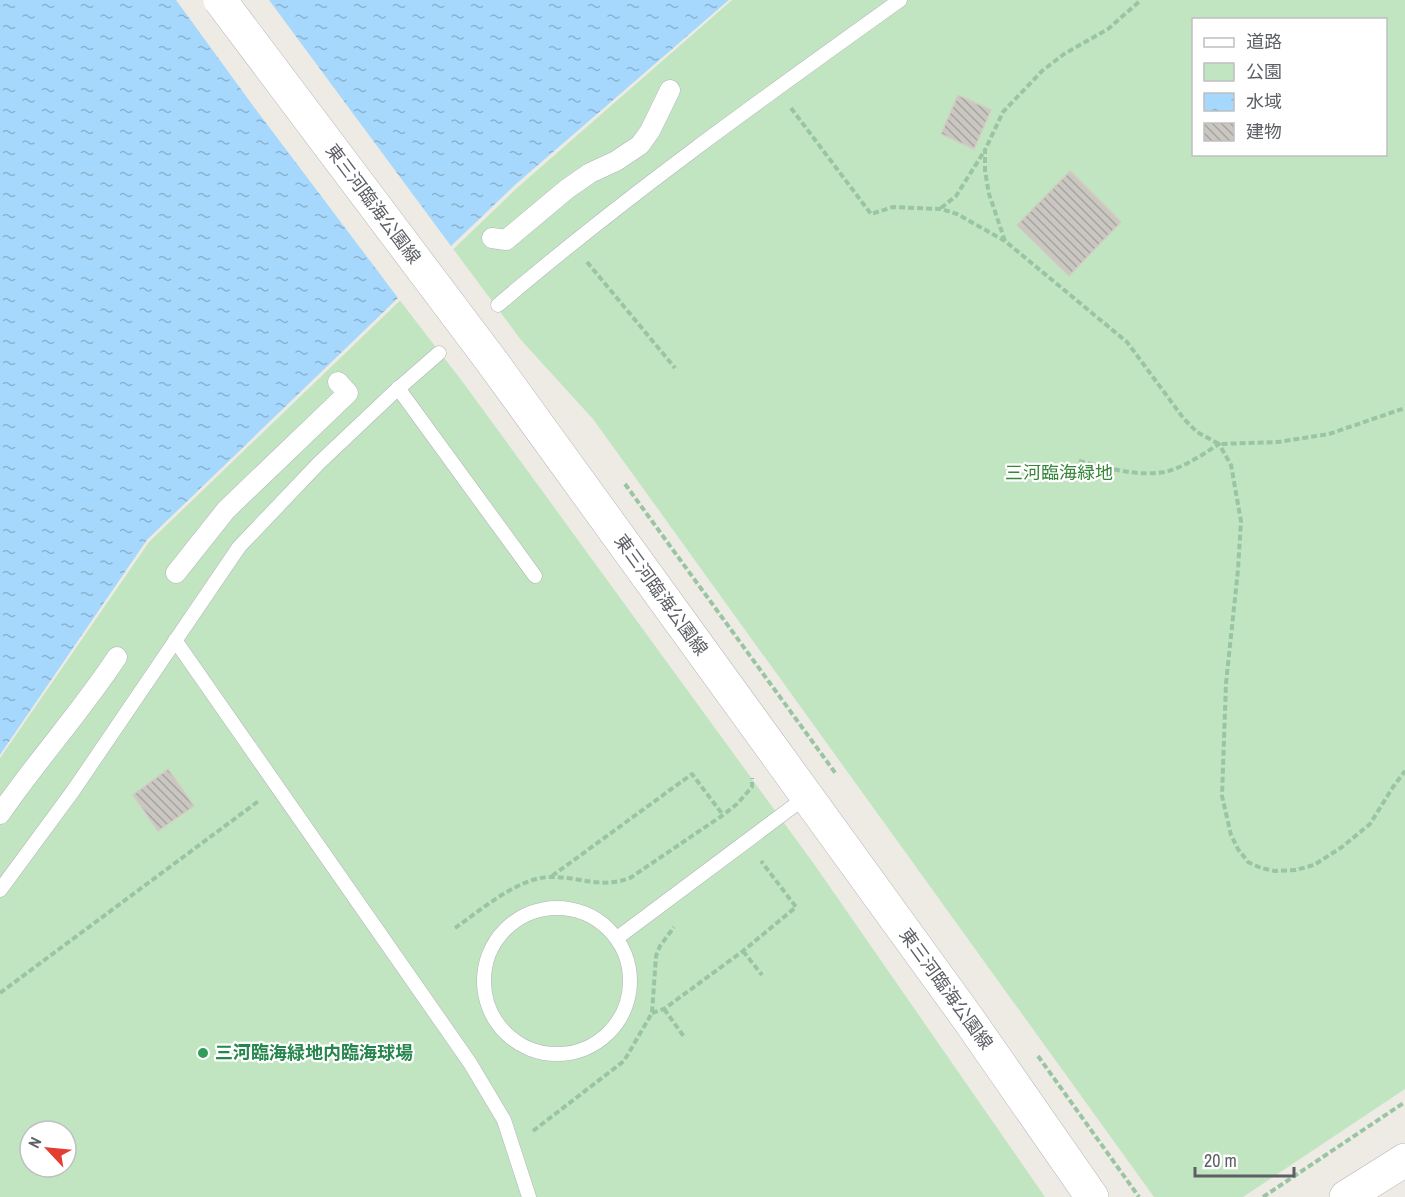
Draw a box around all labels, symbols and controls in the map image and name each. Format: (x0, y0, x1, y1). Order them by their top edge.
legend (1192, 18, 1387, 156)
text: 道路 (1246, 29, 1282, 54)
text: 公園 (1246, 59, 1282, 84)
text: 水域 (1246, 89, 1282, 114)
text: 建物 (1246, 119, 1282, 144)
street label: 東三河臨海公園線 (320, 139, 427, 269)
park label: 三河臨海緑地 (1005, 460, 1113, 485)
street label: 東三河臨海公園線 (609, 529, 714, 660)
street label: 東三河臨海公園線 (894, 923, 999, 1054)
place label: 三河臨海緑地内臨海球場 (215, 1040, 413, 1065)
marker: 三河臨海緑地内臨海球場 (196, 1046, 210, 1060)
north arrow (18, 1119, 78, 1179)
text: N (23, 1133, 46, 1152)
scale bar (1195, 1140, 1294, 1178)
text: 20 m (1204, 1148, 1237, 1173)

